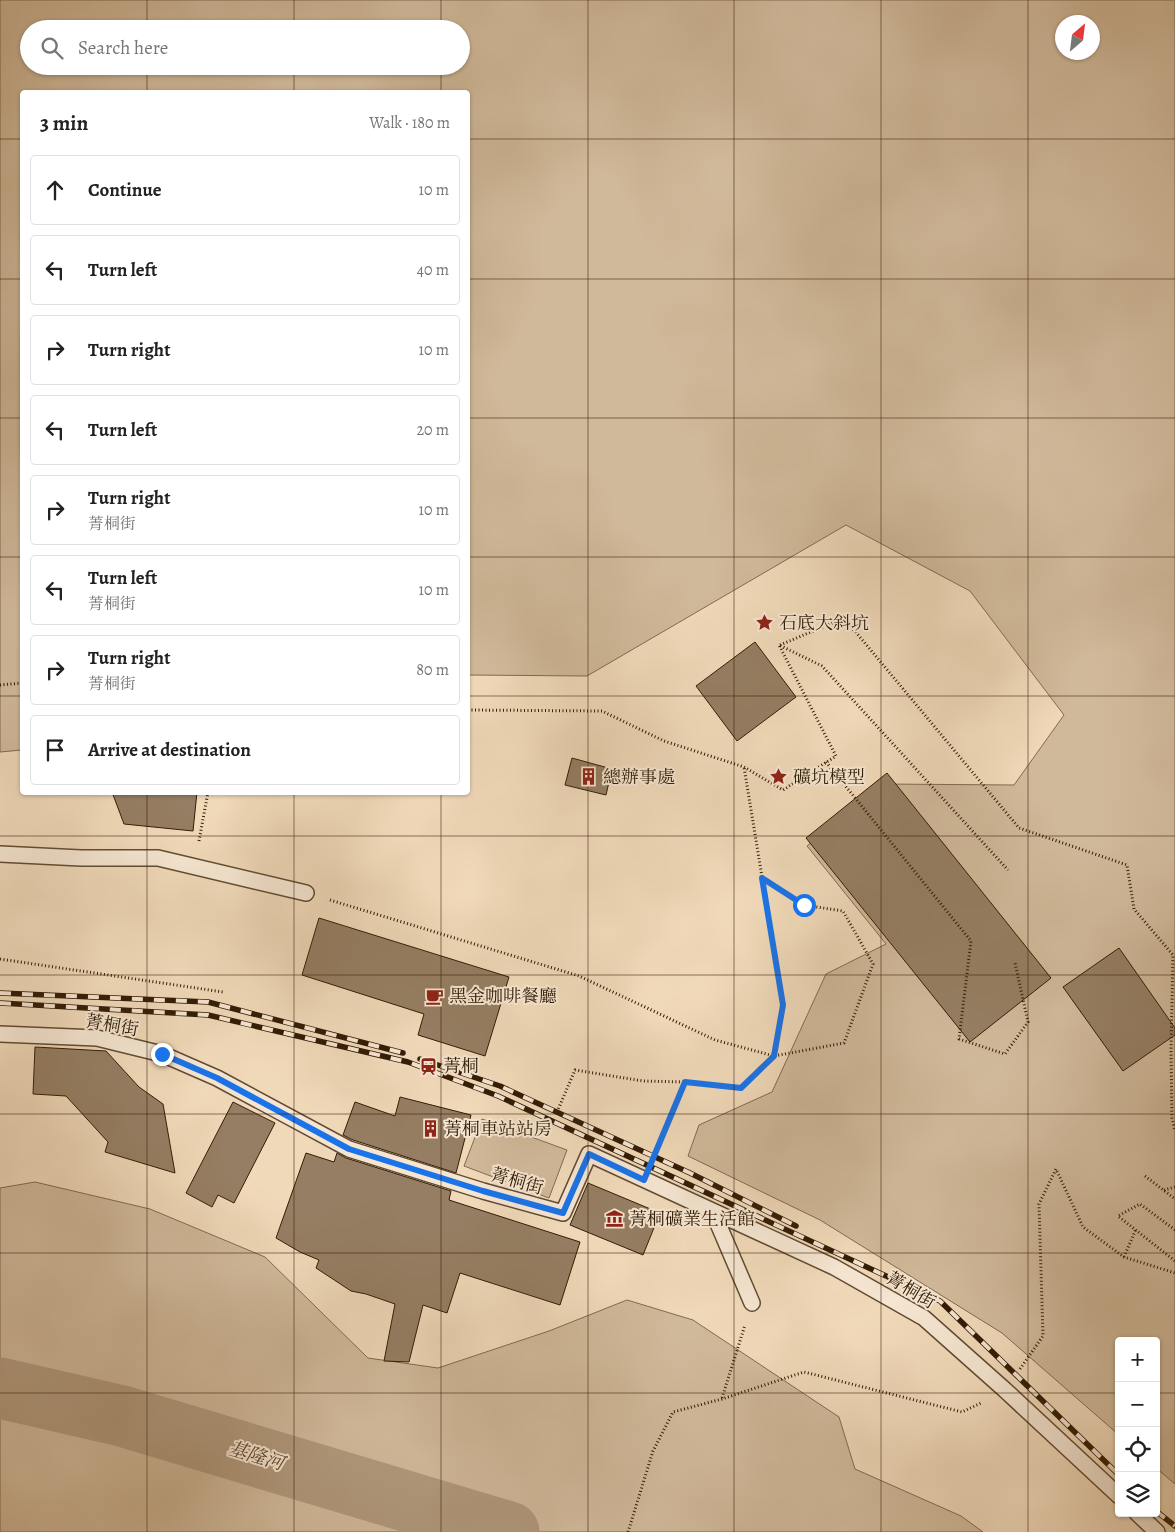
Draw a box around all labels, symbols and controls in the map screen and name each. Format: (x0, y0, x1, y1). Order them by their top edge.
north arrow (1055, 15, 1100, 60)
search box (20, 20, 470, 75)
icon: search (38, 34, 66, 62)
text: Search here (78, 35, 168, 61)
text: 3 min (40, 109, 88, 137)
text: Walk · 180 m (369, 112, 450, 134)
icon: ahead (41, 176, 69, 204)
text: Continue (88, 177, 162, 203)
text: 10 m (419, 179, 449, 201)
icon: left (41, 256, 69, 284)
text: Turn left (88, 257, 157, 283)
text: 40 m (417, 259, 449, 281)
icon: right (41, 336, 69, 364)
text: Turn right (88, 337, 170, 363)
text: 10 m (419, 339, 449, 361)
icon: left (41, 416, 69, 444)
text: Turn left (88, 417, 157, 443)
text: 20 m (416, 419, 449, 441)
text: Turn right (88, 485, 170, 511)
icon: right (41, 496, 69, 524)
text: 10 m (419, 499, 449, 521)
text: 菁桐街 (88, 513, 136, 535)
text: Turn left (88, 565, 157, 591)
icon: left (41, 576, 69, 604)
text: 10 m (419, 579, 449, 601)
text: 菁桐街 (88, 593, 136, 615)
place label: 石底大斜坑 (779, 611, 869, 635)
place icon: 石底大斜坑 (755, 613, 775, 633)
text: Turn right (88, 645, 170, 671)
icon: right (41, 656, 69, 684)
text: 80 m (416, 659, 449, 681)
text: 菁桐街 (88, 673, 136, 695)
icon: arrive (41, 736, 69, 764)
text: Arrive at destination (88, 737, 251, 763)
place label: 總辦事處 (603, 765, 675, 789)
place label: 礦坑模型 (793, 765, 865, 789)
building icon: 總辦事處 (579, 767, 599, 787)
place icon: 礦坑模型 (769, 767, 789, 787)
route start (793, 894, 816, 917)
place label: 黑金咖啡餐廳 (449, 984, 557, 1008)
cafe icon: 黑金咖啡餐廳 (425, 986, 445, 1006)
street label: 菁桐街 (83, 1008, 141, 1042)
route end (151, 1043, 174, 1066)
place label: 菁桐 (443, 1054, 479, 1078)
station icon: 菁桐 (419, 1056, 439, 1076)
place label: 菁桐車站站房 (444, 1117, 552, 1141)
building icon: 菁桐車站站房 (420, 1119, 440, 1139)
street label: 菁桐街 (488, 1162, 546, 1200)
place label: 菁桐礦業生活館 (629, 1207, 755, 1231)
museum icon: 菁桐礦業生活館 (605, 1209, 625, 1229)
street label: 菁桐街 (882, 1266, 940, 1314)
map controls (1115, 1337, 1160, 1517)
button: + (1115, 1337, 1160, 1382)
button: − (1115, 1382, 1160, 1427)
button: locate (1115, 1427, 1160, 1472)
water label: 基隆河 (225, 1435, 290, 1478)
button: layers (1115, 1472, 1160, 1517)

